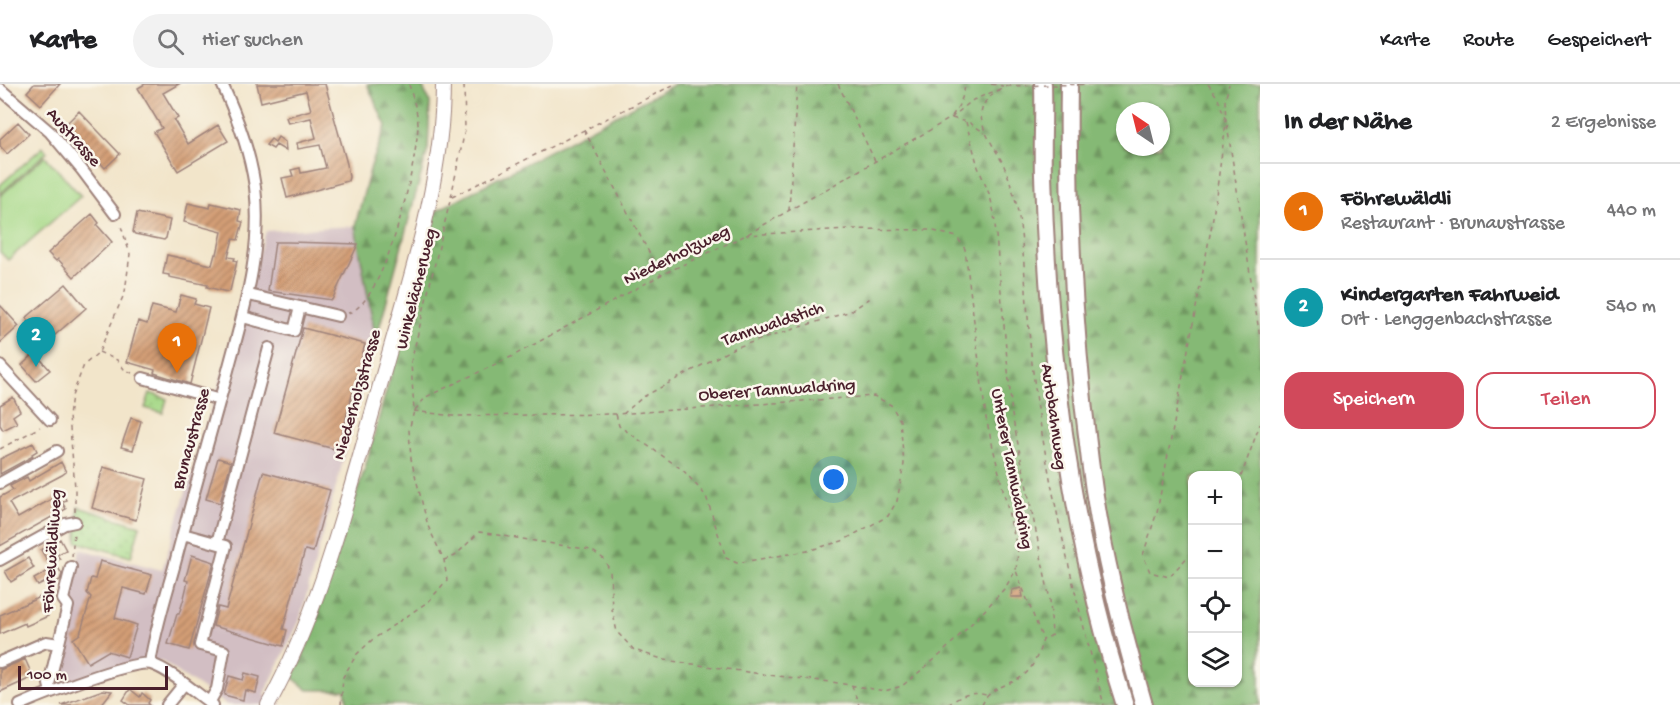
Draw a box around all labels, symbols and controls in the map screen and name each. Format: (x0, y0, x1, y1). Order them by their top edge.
search box (133, 14, 553, 68)
text: Karte (30, 25, 97, 58)
icon: search (154, 25, 187, 58)
text: Hier suchen (202, 28, 303, 54)
text: Karte (1380, 29, 1430, 54)
text: Route (1463, 29, 1514, 54)
text: Gespeichert (1547, 29, 1650, 54)
north arrow (1116, 102, 1170, 156)
street label: Austrasse (41, 104, 105, 172)
text: In der Nähe (1284, 108, 1412, 139)
text: 2 Ergebnisse (1551, 112, 1656, 135)
text: Föhrewäldli (1341, 187, 1451, 213)
text: 1 (1299, 200, 1308, 223)
text: 440 m (1607, 200, 1656, 223)
text: Restaurant · Brunaustrasse (1341, 213, 1565, 236)
street label: Niederholzweg (620, 221, 734, 291)
street label: Winkelächerweg (392, 226, 442, 352)
text: Kindergarten Fahrweid (1341, 283, 1558, 309)
text: 2 (1299, 296, 1308, 319)
text: 540 m (1606, 296, 1656, 319)
street label: Tannwaldstich (718, 298, 827, 353)
text: Ort · Lenggenbachstrasse (1341, 309, 1552, 332)
pin: 2 (16, 318, 56, 367)
pin: 1 (158, 324, 196, 373)
street label: Niederholzstrasse (329, 327, 387, 463)
street label: Autobahnweg (1035, 363, 1071, 471)
button: Speichern (1284, 372, 1464, 429)
button: Teilen (1476, 372, 1656, 429)
street label: Oberer Tannwaldring (698, 375, 856, 407)
street label: Brunaustrasse (168, 385, 216, 493)
street label: Unterer Tannwaldring (985, 387, 1037, 551)
your location (819, 465, 848, 494)
map controls (1188, 471, 1242, 687)
button: + (1188, 471, 1242, 525)
street label: Föhrewäldliweg (38, 489, 68, 614)
button: − (1188, 525, 1242, 579)
button: locate (1188, 579, 1242, 633)
button: layers (1188, 633, 1242, 687)
scale bar (18, 663, 168, 690)
text: 100 m (27, 667, 67, 686)

